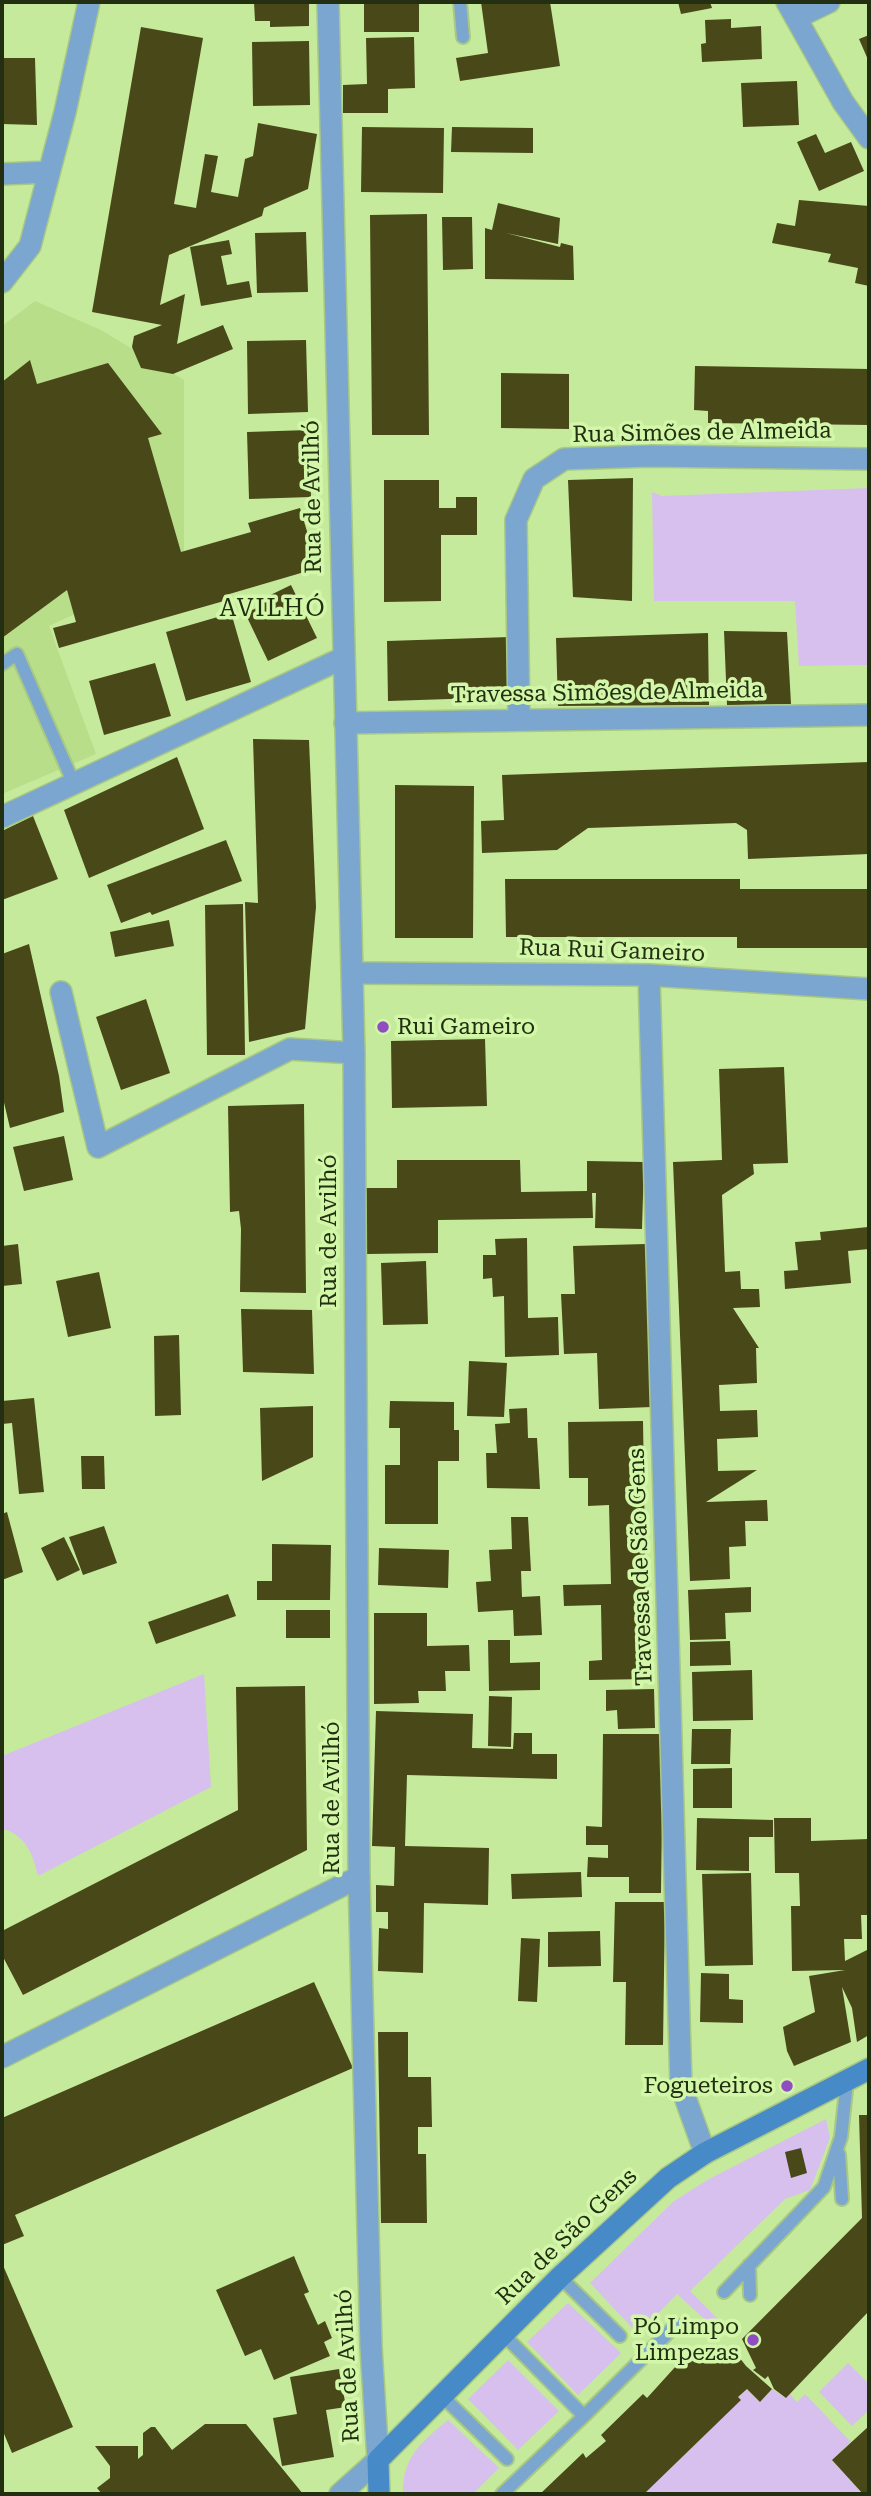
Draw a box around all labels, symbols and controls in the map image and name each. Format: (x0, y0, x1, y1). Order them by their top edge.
street label: Rua Simões de Almeida (572, 417, 832, 449)
street label: Rua de Avilhó (298, 420, 328, 574)
district label: AVILHÓ (220, 595, 326, 623)
street label: Travessa Simões de Almeida (450, 676, 764, 710)
street label: Rua Rui Gameiro (518, 934, 706, 968)
place label: Rui Gameiro (397, 1013, 535, 1041)
marker: Rui Gameiro (375, 1019, 391, 1035)
street label: Rua de Avilhó (315, 1154, 343, 1308)
street label: Travessa de São Gens (623, 1447, 659, 1687)
street label: Rua de Avilhó (318, 1721, 346, 1875)
place label: Fogueteiros (644, 2072, 773, 2100)
marker: Fogueteiros (779, 2078, 795, 2094)
street label: Rua de São Gens (491, 2163, 643, 2311)
street label: Rua de Avilhó (330, 2289, 366, 2443)
place label: Pó Limpo Limpezas (633, 2313, 739, 2367)
marker: Pó Limpo Limpezas (745, 2332, 761, 2348)

